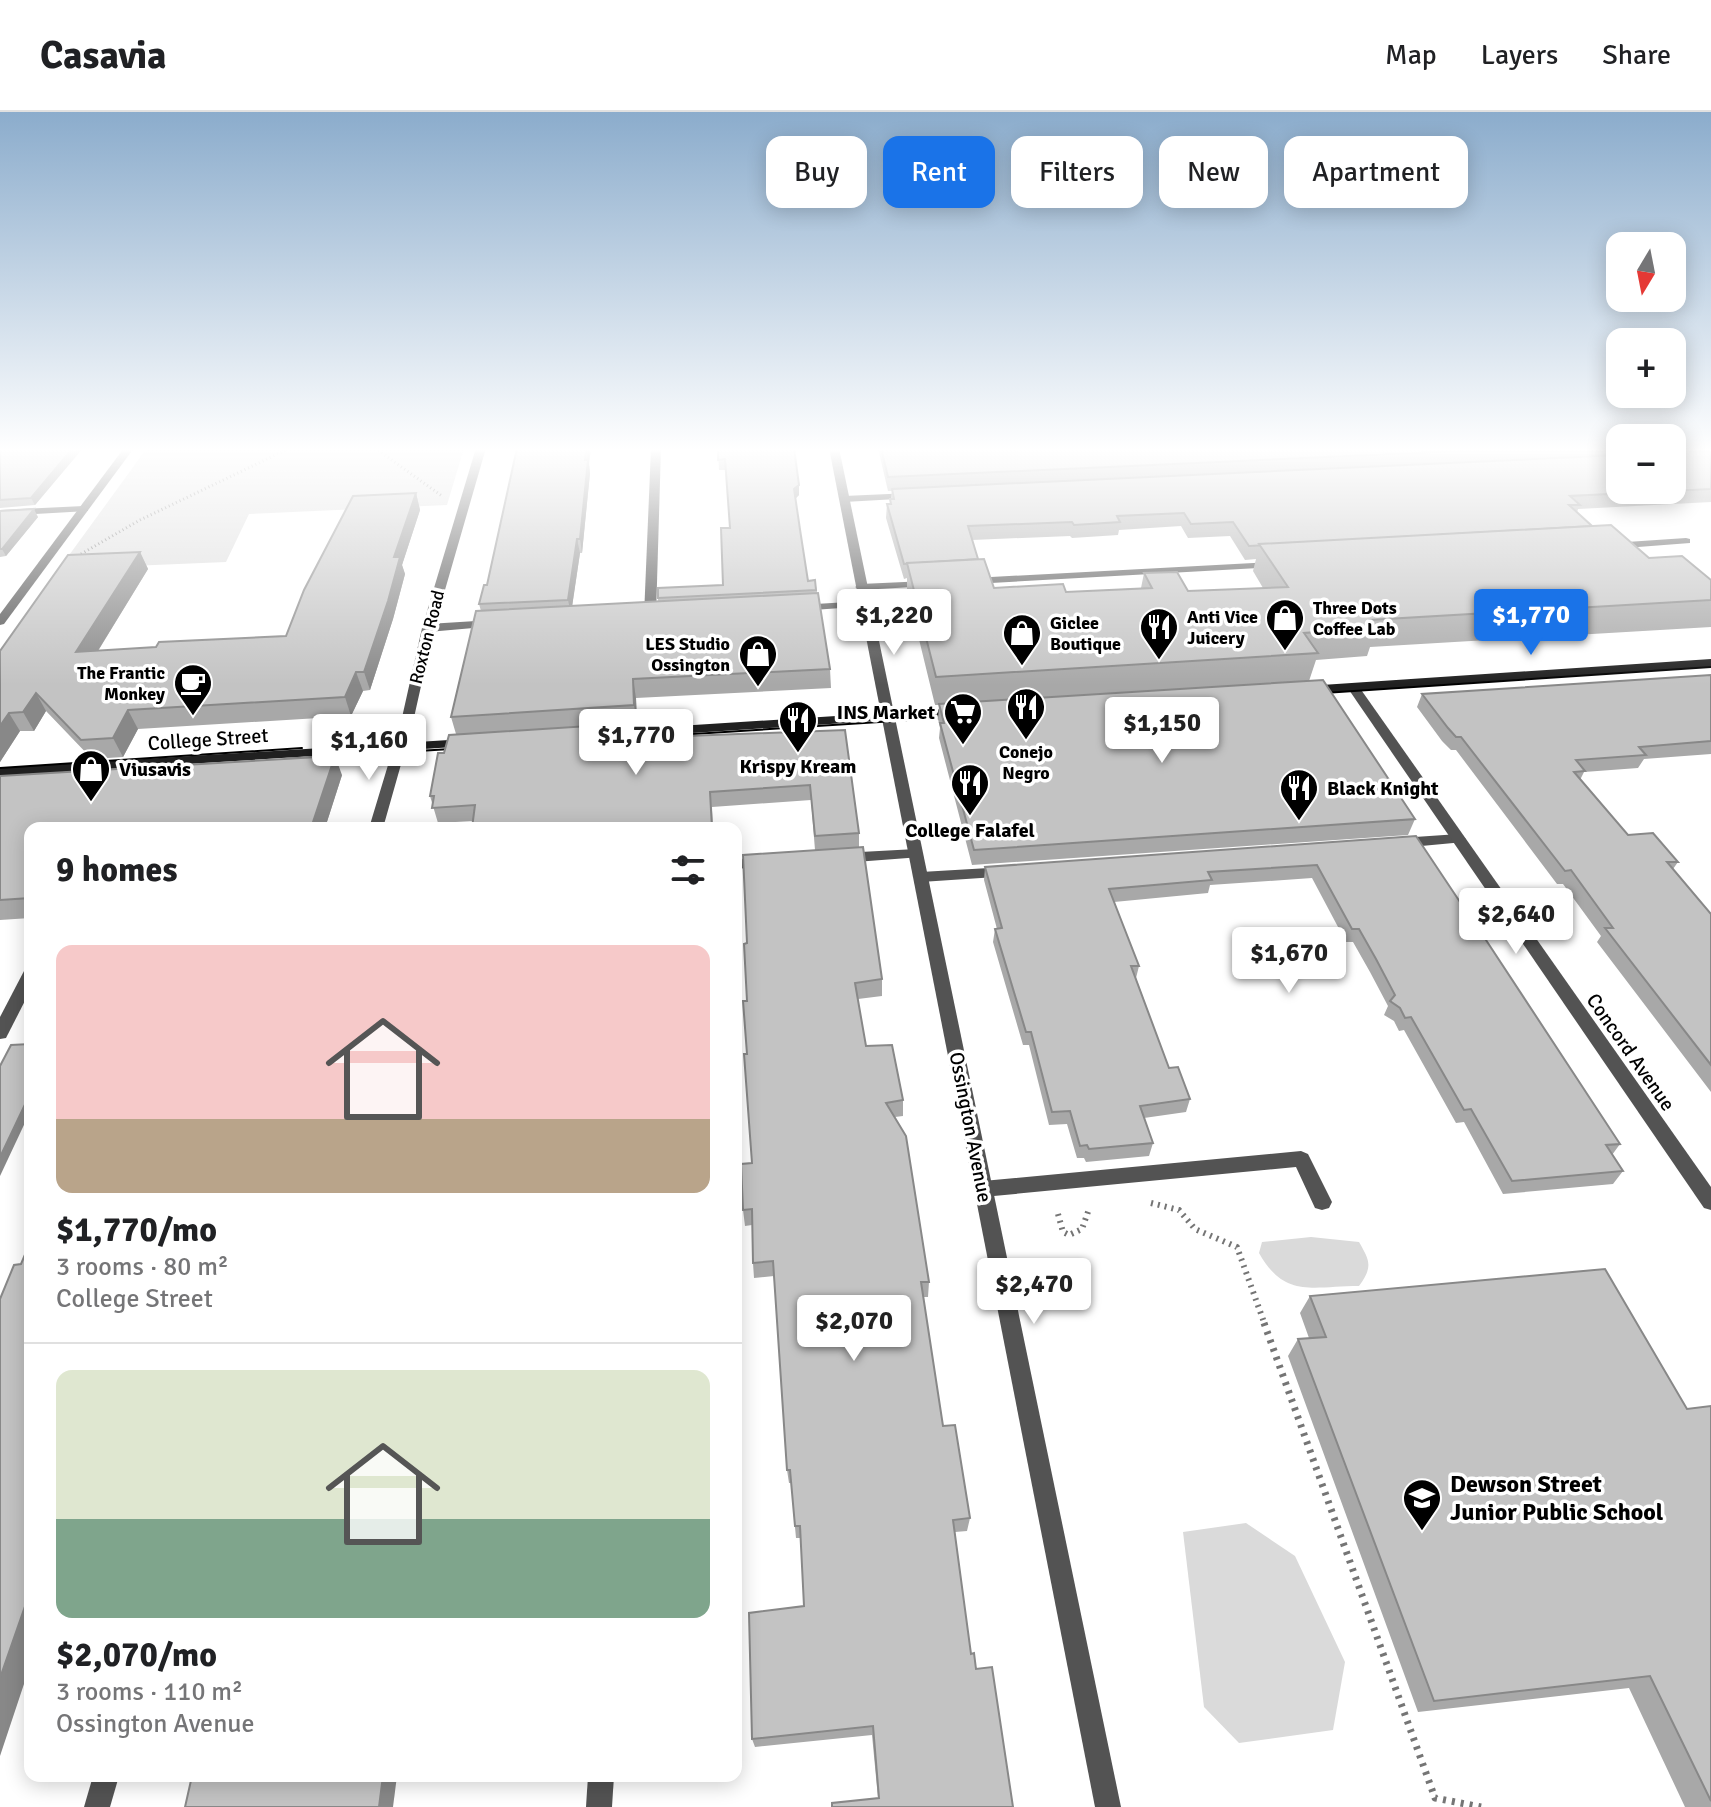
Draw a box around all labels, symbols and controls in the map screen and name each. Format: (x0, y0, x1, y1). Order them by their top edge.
text: Casavia (40, 32, 167, 79)
text: Map (1385, 38, 1437, 72)
text: Layers (1481, 38, 1558, 72)
text: Share (1602, 38, 1671, 72)
chip: Buy (766, 136, 867, 208)
chip: Rent (883, 136, 995, 208)
chip: Filters (1011, 136, 1143, 208)
chip: New (1159, 136, 1268, 208)
chip: Apartment (1284, 136, 1468, 208)
north arrow (1606, 232, 1686, 312)
map controls (1606, 232, 1686, 504)
button: + (1606, 328, 1686, 408)
button: − (1606, 424, 1686, 504)
street label: Roxton Road (405, 588, 449, 686)
pin: $1,220 (829, 589, 959, 657)
pin: $1,770 (1466, 589, 1596, 657)
shop icon: Three Dots Coffee Lab (1264, 597, 1306, 652)
place label: Three Dots Coffee Lab (1313, 597, 1397, 640)
text: $1,220 (855, 599, 933, 631)
text: $1,770 (1492, 599, 1570, 631)
restaurant icon: Anti Vice Juicery (1138, 606, 1180, 661)
place label: Anti Vice Juicery (1187, 606, 1258, 649)
shop icon: Giclee Boutique (1001, 612, 1043, 667)
place label: Giclee Boutique (1050, 612, 1121, 655)
place label: LES Studio Ossington (645, 633, 730, 676)
shop icon: LES Studio Ossington (737, 633, 779, 688)
place label: The Frantic Monkey (77, 662, 165, 705)
cafe icon: The Frantic Monkey (172, 662, 214, 717)
restaurant icon: Conejo Negro (1005, 686, 1047, 741)
supermarket icon: INS Market (942, 691, 984, 746)
pin: $1,150 (1097, 697, 1227, 765)
restaurant icon: Krispy Kream (777, 699, 819, 754)
place label: INS Market (837, 700, 936, 725)
text: $1,150 (1123, 707, 1201, 739)
pin: $1,770 (571, 709, 701, 777)
pin: $1,160 (304, 714, 434, 782)
text: $1,770 (597, 719, 675, 751)
street label: College Street (147, 723, 269, 756)
text: $1,160 (330, 724, 408, 756)
place label: Conejo Negro (999, 741, 1053, 784)
shop icon: Viusavis (70, 748, 112, 803)
place label: Krispy Kream (739, 754, 857, 779)
place label: Viusavis (119, 757, 191, 782)
restaurant icon: College Falafel (949, 762, 991, 817)
restaurant icon: Black Knight (1278, 767, 1320, 822)
place label: Black Knight (1327, 776, 1439, 801)
place label: College Falafel (905, 818, 1035, 843)
icon: filters (666, 848, 710, 892)
text: 9 homes (56, 849, 177, 891)
pin: $2,640 (1451, 888, 1581, 956)
text: $2,640 (1477, 898, 1555, 930)
pin: $1,670 (1224, 927, 1354, 995)
text: $1,670 (1250, 937, 1328, 969)
street label: Concord Avenue (1581, 989, 1680, 1116)
icon: home (311, 997, 455, 1141)
street label: Ossington Avenue (944, 1050, 997, 1204)
text: $1,770/mo (56, 1209, 217, 1251)
text: 3 rooms · 80 m² (56, 1251, 229, 1283)
pin: $2,470 (969, 1258, 1099, 1326)
text: $2,470 (995, 1268, 1073, 1300)
text: College Street (56, 1283, 213, 1315)
pin: $2,070 (789, 1295, 919, 1363)
text: $2,070 (815, 1305, 893, 1337)
icon: home (311, 1422, 455, 1566)
place label: Dewson Street Junior Public School (1450, 1469, 1664, 1527)
school or university icon: Dewson Street Junior Public School (1401, 1477, 1443, 1532)
text: $2,070/mo (56, 1634, 217, 1676)
text: 3 rooms · 110 m² (56, 1676, 243, 1708)
text: Ossington Avenue (56, 1708, 254, 1740)

